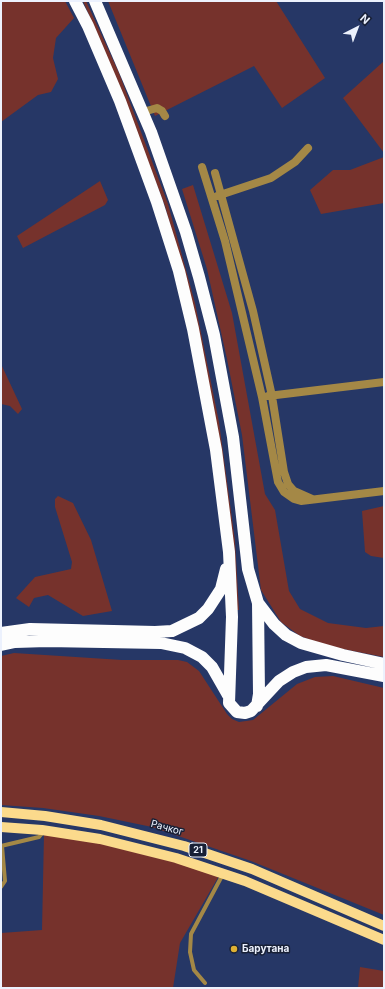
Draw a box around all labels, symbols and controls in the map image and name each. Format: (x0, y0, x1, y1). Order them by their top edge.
north arrow (337, 8, 377, 48)
text: N (357, 11, 373, 27)
street label: Рачког (149, 818, 185, 838)
road number: 21 (189, 843, 207, 857)
place label: Барутана (242, 943, 289, 955)
marker: Барутана (229, 944, 239, 954)

